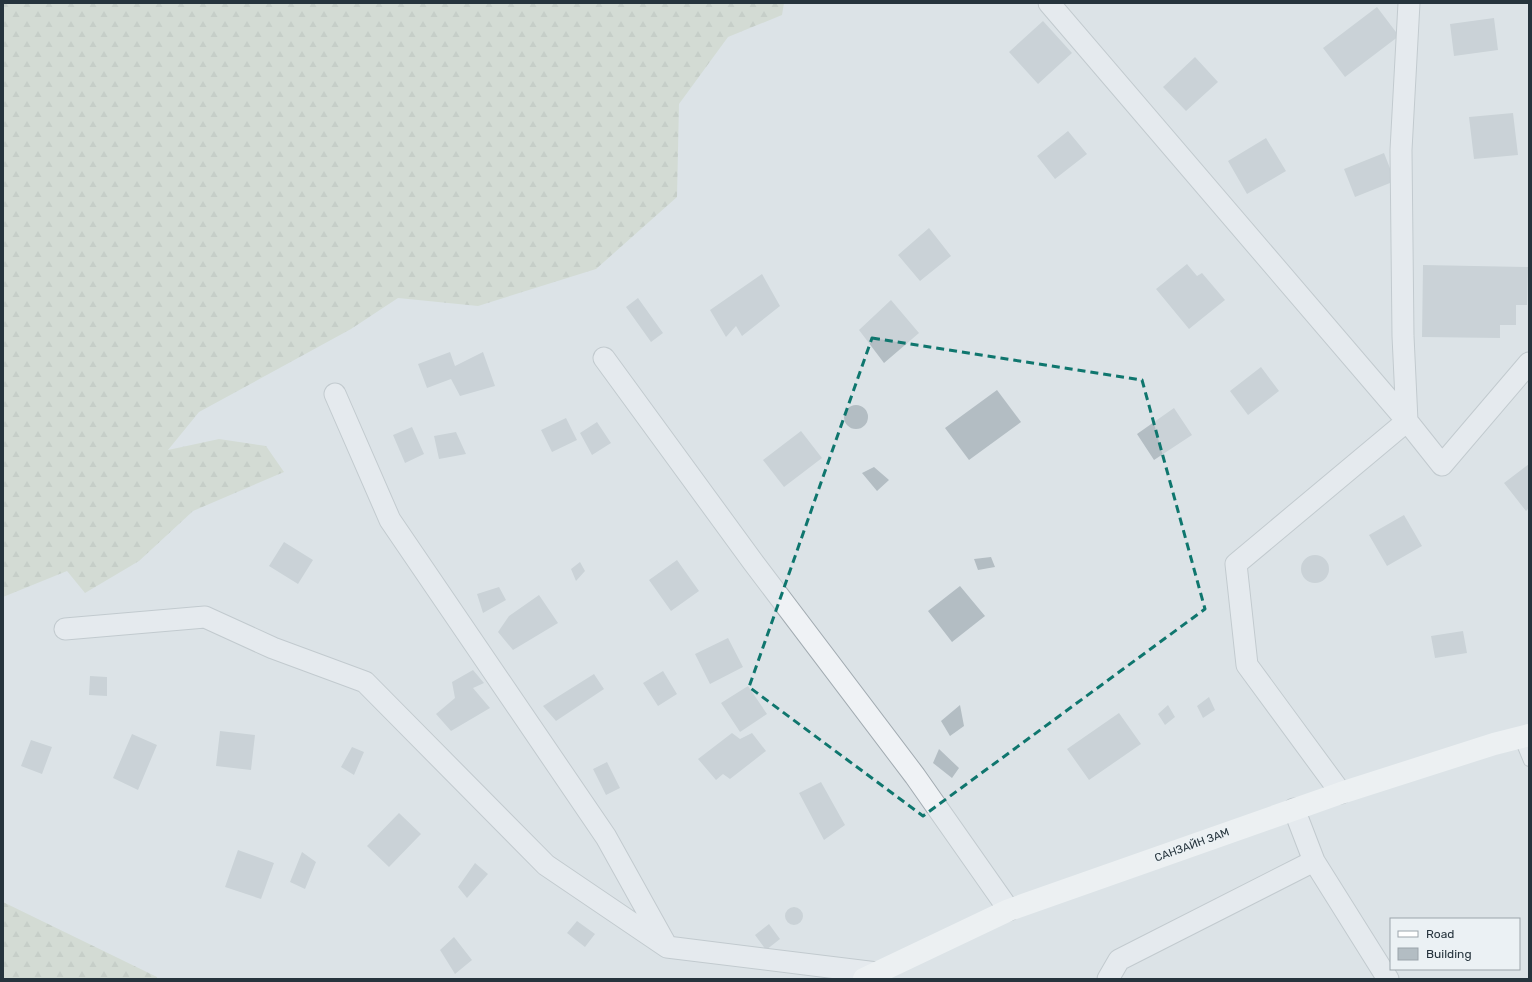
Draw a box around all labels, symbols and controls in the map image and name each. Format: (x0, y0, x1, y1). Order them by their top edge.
street label: САНЗАЙН ЗАМ (1153, 825, 1231, 865)
legend (1390, 918, 1520, 970)
text: Road (1426, 927, 1454, 941)
text: Building (1426, 947, 1472, 961)

